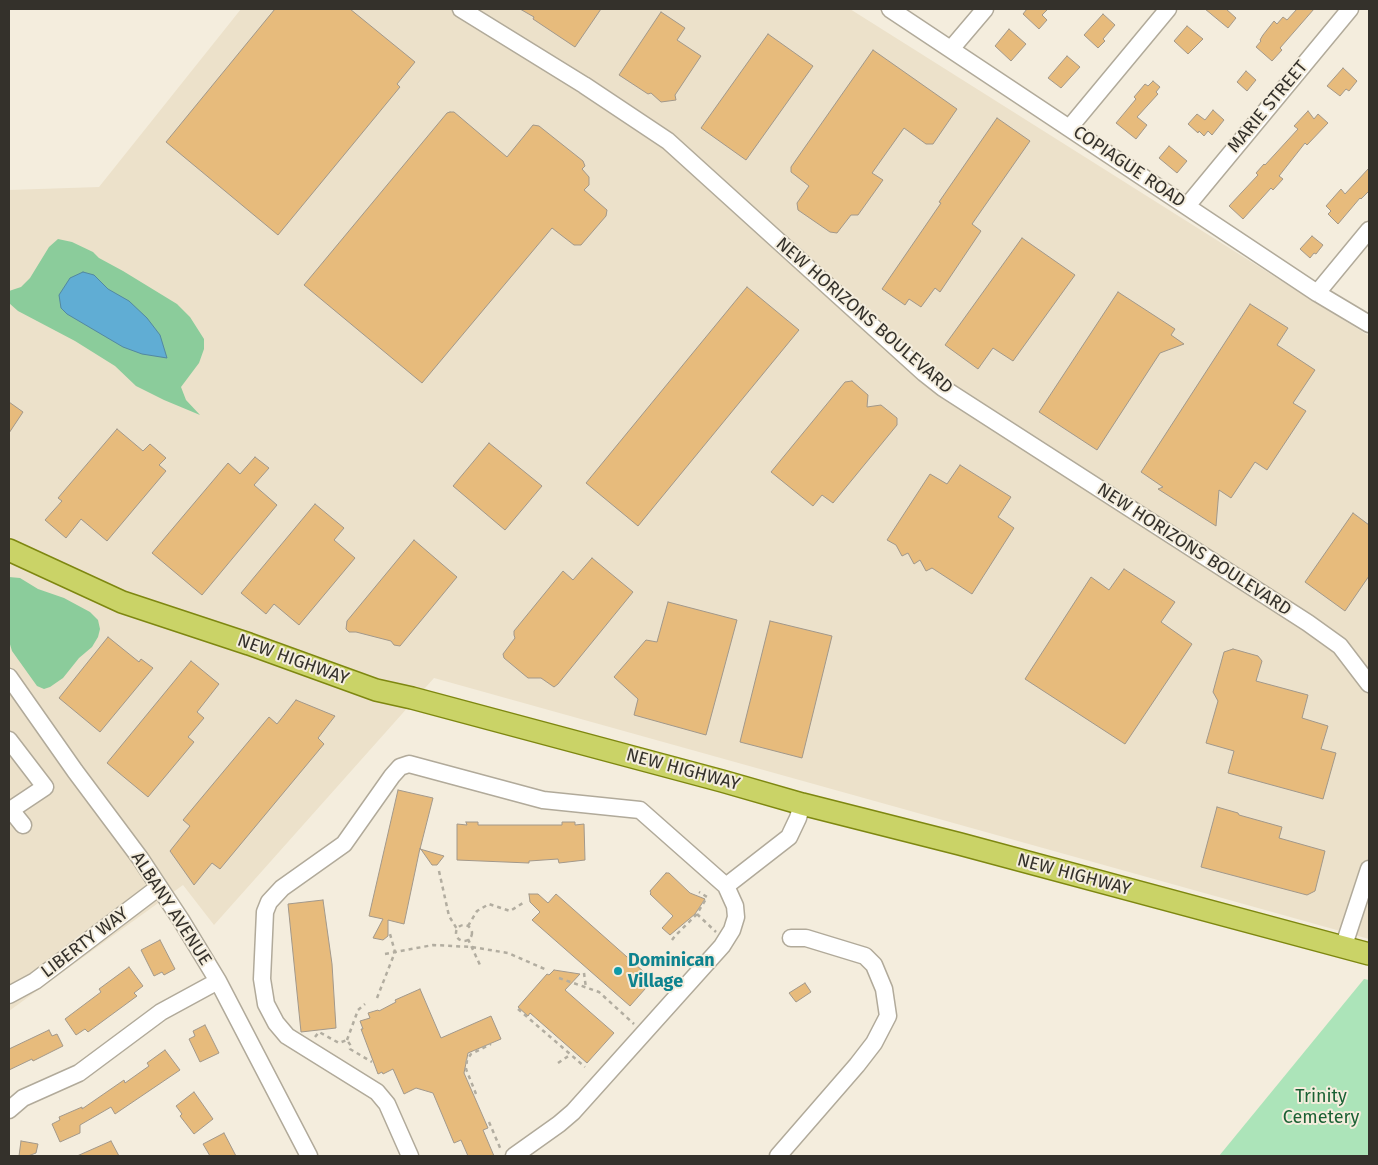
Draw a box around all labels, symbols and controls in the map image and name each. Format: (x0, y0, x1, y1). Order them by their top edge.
street label: MARIE STREET (1223, 57, 1313, 157)
street label: COPIAGUE ROAD (1069, 122, 1189, 212)
street label: NEW HORIZONS BOULEVARD (771, 233, 957, 399)
street label: NEW HORIZONS BOULEVARD (1093, 479, 1295, 621)
street label: NEW HIGHWAY (234, 630, 352, 690)
street label: NEW HIGHWAY (624, 744, 742, 796)
street label: ALBANY AVENUE (126, 848, 216, 970)
street label: NEW HIGHWAY (1015, 849, 1133, 901)
street label: LIBERTY WAY (37, 903, 133, 983)
place label: Dominican Village (628, 950, 715, 992)
marker: Dominican Village (612, 965, 624, 977)
park label: Trinity Cemetery (1283, 1086, 1359, 1128)

